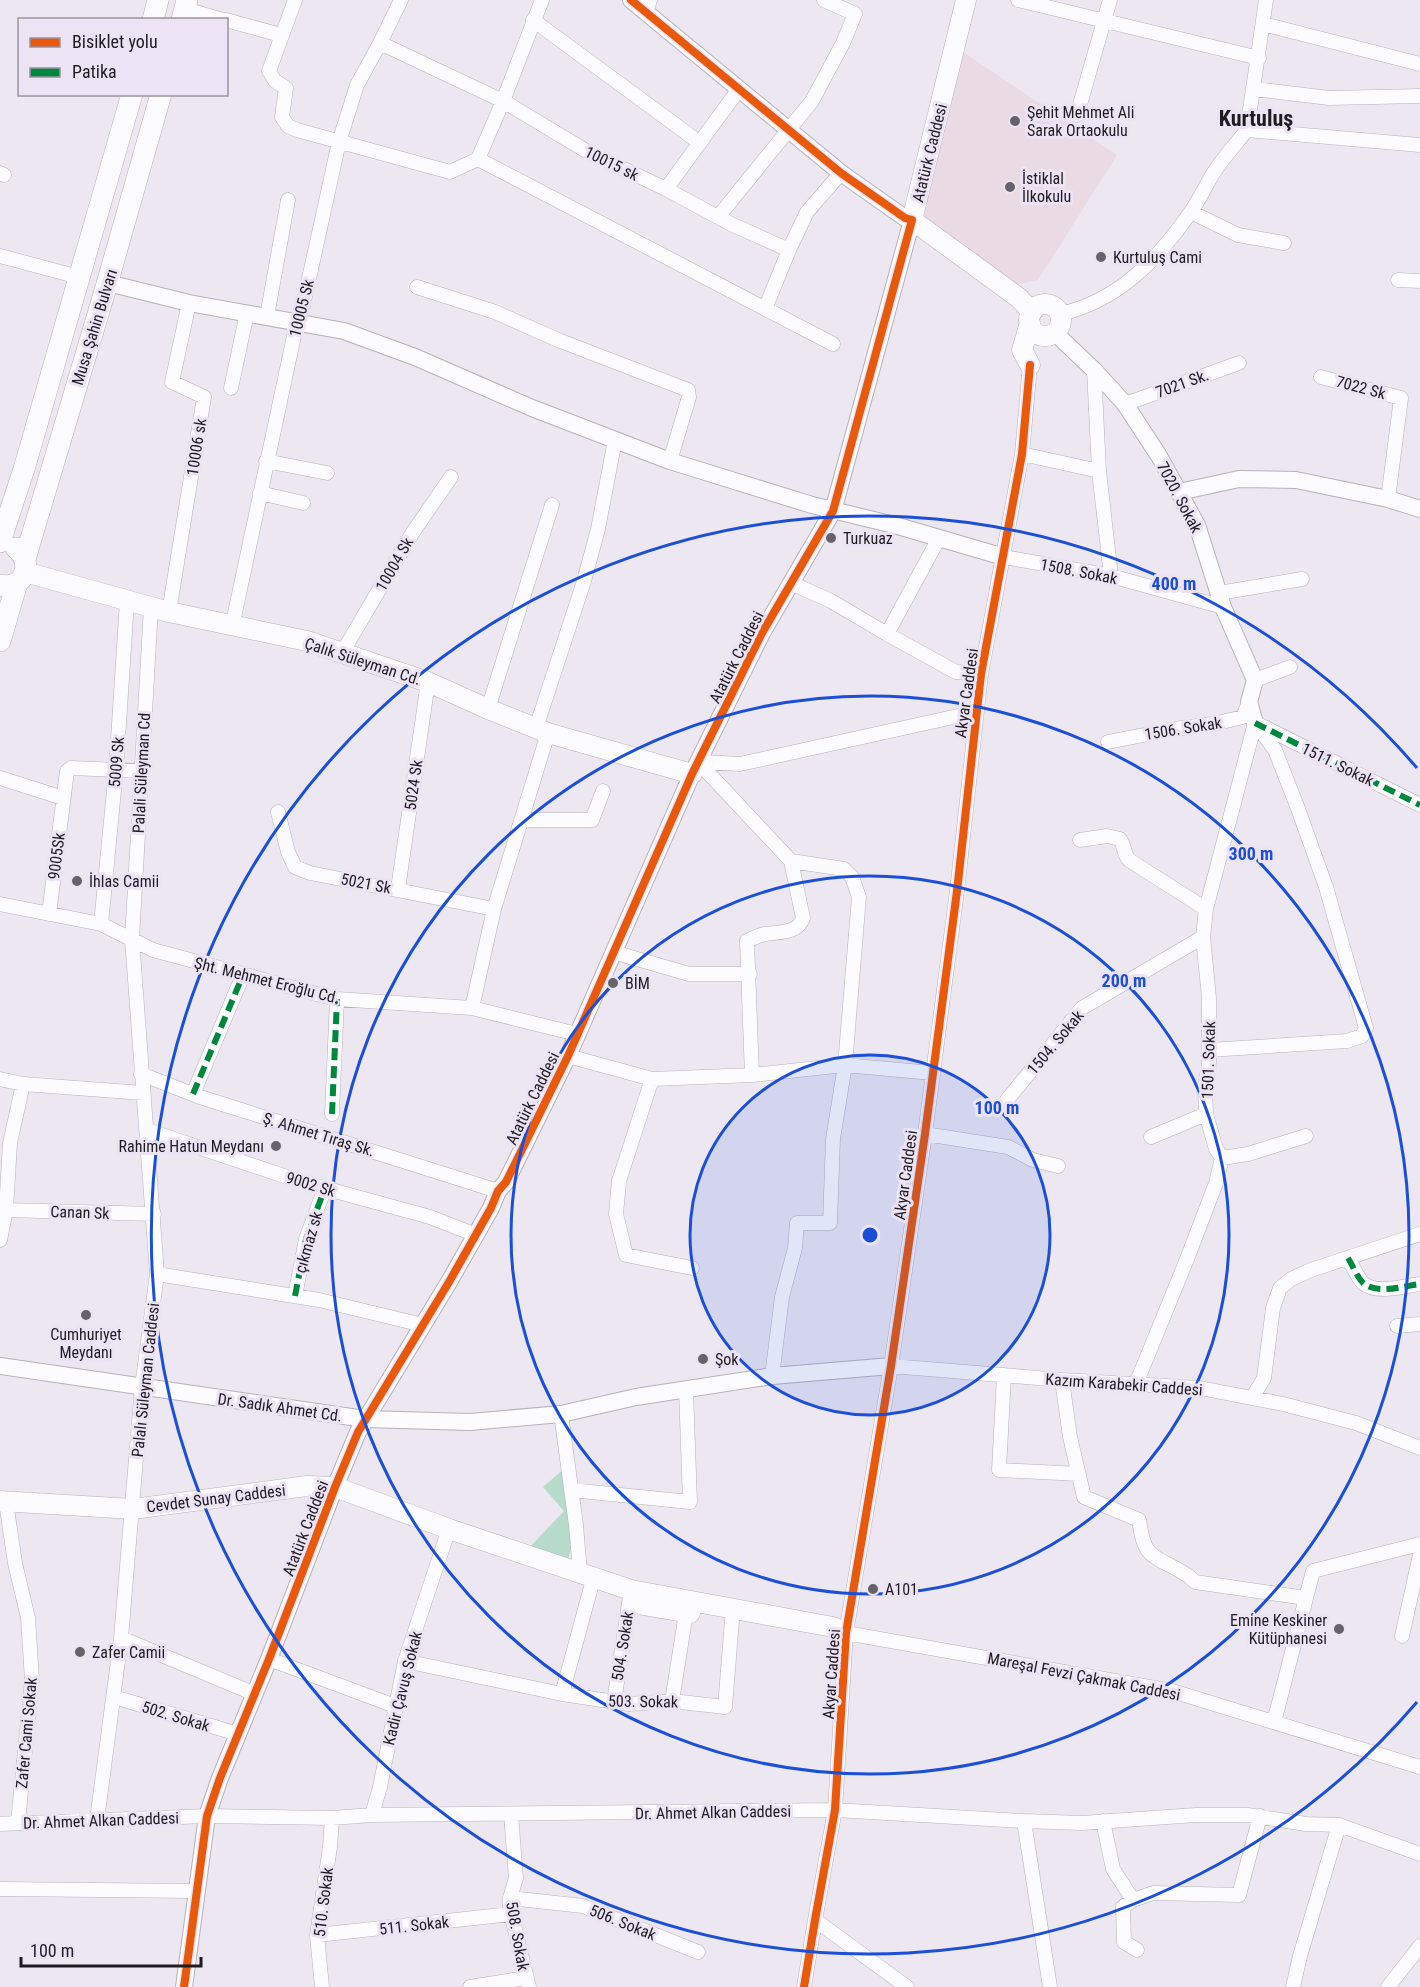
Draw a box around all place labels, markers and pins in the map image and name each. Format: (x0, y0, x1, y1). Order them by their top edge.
place label: Şehit Mehmet Ali Sarak Ortaokulu (1027, 103, 1134, 140)
marker: Şehit Mehmet Ali Sarak Ortaokulu (1008, 114, 1022, 128)
place label: İstiklal İlkokulu (1022, 169, 1071, 206)
marker: İstiklal İlkokulu (1003, 180, 1017, 194)
place label: Kurtuluş Cami (1113, 248, 1202, 267)
marker: Kurtuluş Cami (1094, 250, 1108, 264)
place label: Turkuaz (843, 529, 893, 548)
marker: Turkuaz (824, 531, 838, 545)
place label: İhlas Camii (89, 872, 159, 891)
marker: İhlas Camii (70, 874, 84, 888)
place label: BİM (625, 974, 650, 993)
marker: BİM (606, 976, 620, 990)
place label: Rahime Hatun Meydanı (119, 1137, 264, 1156)
marker: Rahime Hatun Meydanı (269, 1139, 283, 1153)
centre of rings (860, 1225, 880, 1245)
marker: Cumhuriyet Meydanı (79, 1308, 93, 1322)
place label: Cumhuriyet Meydanı (50, 1325, 122, 1362)
place label: Şok (715, 1350, 739, 1369)
marker: Şok (696, 1352, 710, 1366)
place label: A101 (885, 1580, 918, 1599)
marker: A101 (866, 1582, 880, 1596)
place label: Emine Keskiner Kütüphanesi (1230, 1611, 1327, 1648)
marker: Emine Keskiner Kütüphanesi (1332, 1622, 1346, 1636)
place label: Zafer Camii (92, 1643, 165, 1662)
marker: Zafer Camii (73, 1645, 87, 1659)

